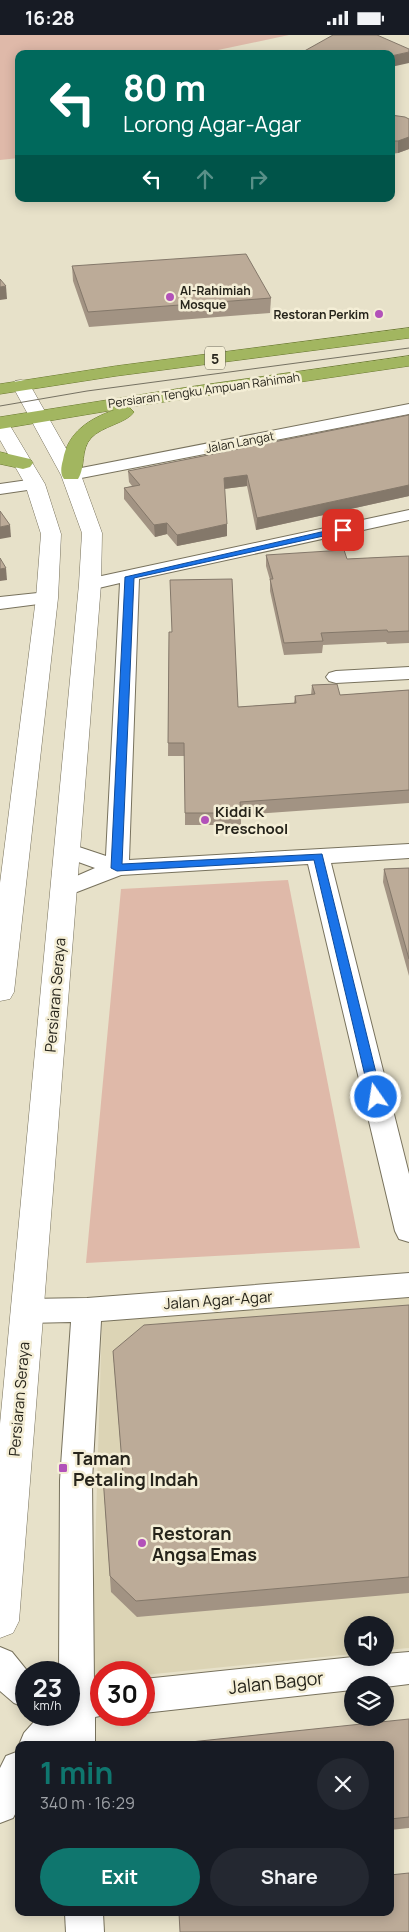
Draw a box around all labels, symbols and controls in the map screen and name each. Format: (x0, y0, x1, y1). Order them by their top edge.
text: 16:28 (25, 5, 75, 31)
text: 80 m (123, 64, 206, 112)
icon: left (40, 70, 105, 135)
text: Lorong Agar-Agar (123, 109, 302, 139)
icon: left (138, 165, 166, 193)
icon: ahead (191, 165, 219, 193)
icon: right (244, 165, 272, 193)
place label: Al-Rahimiah Mosque (180, 282, 251, 313)
marker: Al-Rahimiah Mosque (164, 291, 176, 303)
place label: Restoran Perkim (273, 306, 369, 323)
marker: Restoran Perkim (373, 308, 385, 320)
road number: 5 (205, 347, 225, 369)
street label: Persiaran Tengku Ampuan Rahimah (107, 368, 301, 412)
street label: Jalan Langat (204, 427, 276, 457)
pin (322, 509, 364, 551)
icon: arrive (329, 516, 357, 544)
place label: Kiddi K Preschool (215, 801, 288, 839)
marker: Kiddi K Preschool (199, 814, 211, 826)
street label: Persiaran Seraya (40, 937, 70, 1053)
position arrow (349, 1070, 401, 1122)
street label: Jalan Agar-Agar (163, 1286, 274, 1314)
street label: Persiaran Seraya (4, 1341, 34, 1457)
place label: Taman Petaling Indah (73, 1446, 198, 1491)
marker: Taman Petaling Indah (57, 1462, 69, 1474)
place label: Restoran Angsa Emas (152, 1521, 257, 1566)
marker: Restoran Angsa Emas (136, 1537, 148, 1549)
map controls (344, 1616, 394, 1726)
button: sound (344, 1616, 394, 1666)
speed limit sign: 30 (90, 1661, 155, 1726)
street label: Jalan Bagor (227, 1665, 325, 1699)
text: 23 (33, 1670, 62, 1705)
button: layers (344, 1676, 394, 1726)
text: km/h (34, 1697, 61, 1714)
text: 1 min (40, 1752, 113, 1793)
button: close (317, 1758, 369, 1810)
text: 340 m · 16:29 (40, 1792, 135, 1814)
button: Exit (40, 1848, 200, 1906)
button: Share (210, 1848, 369, 1906)

